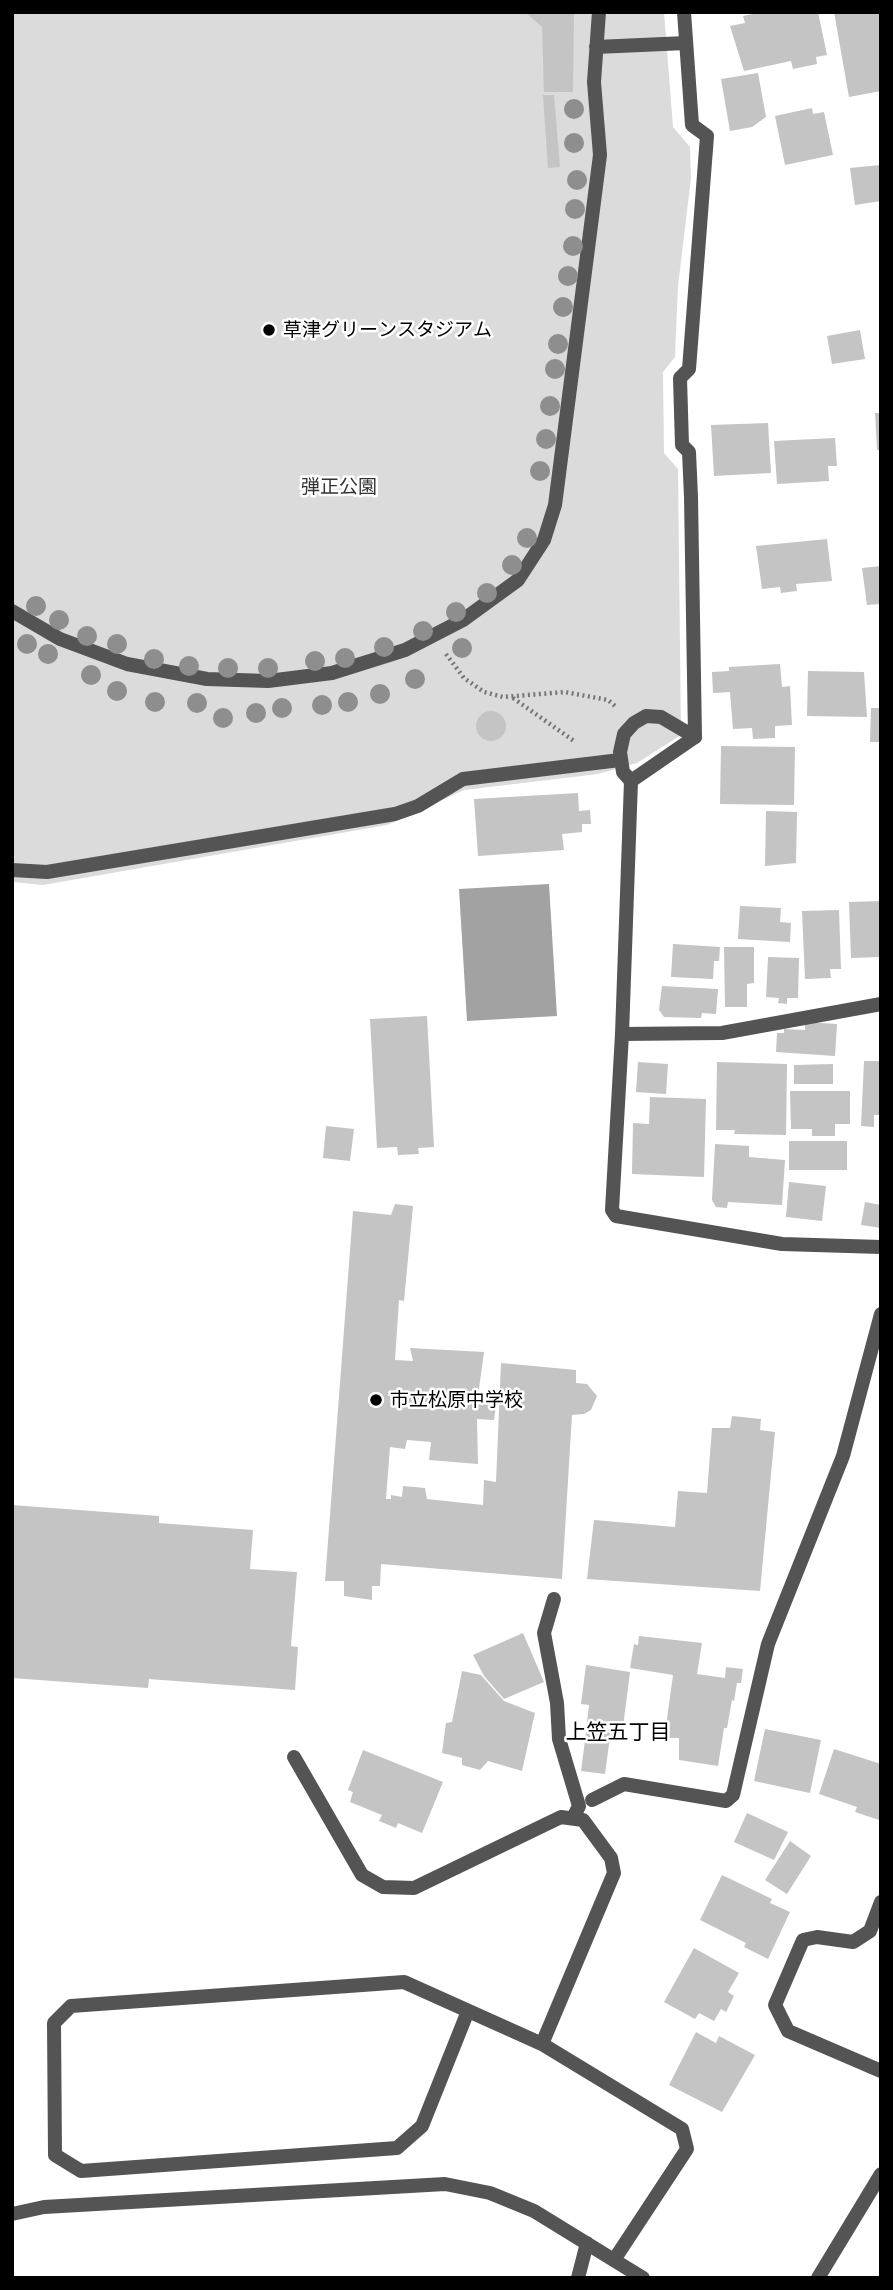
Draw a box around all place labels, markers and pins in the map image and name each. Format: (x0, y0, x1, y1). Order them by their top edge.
place label: 草津グリーンスタジアム (283, 319, 492, 341)
marker: 草津グリーンスタジアム (261, 322, 277, 338)
place label: 市立松原中学校 (390, 1389, 523, 1411)
marker: 市立松原中学校 (368, 1392, 384, 1408)

